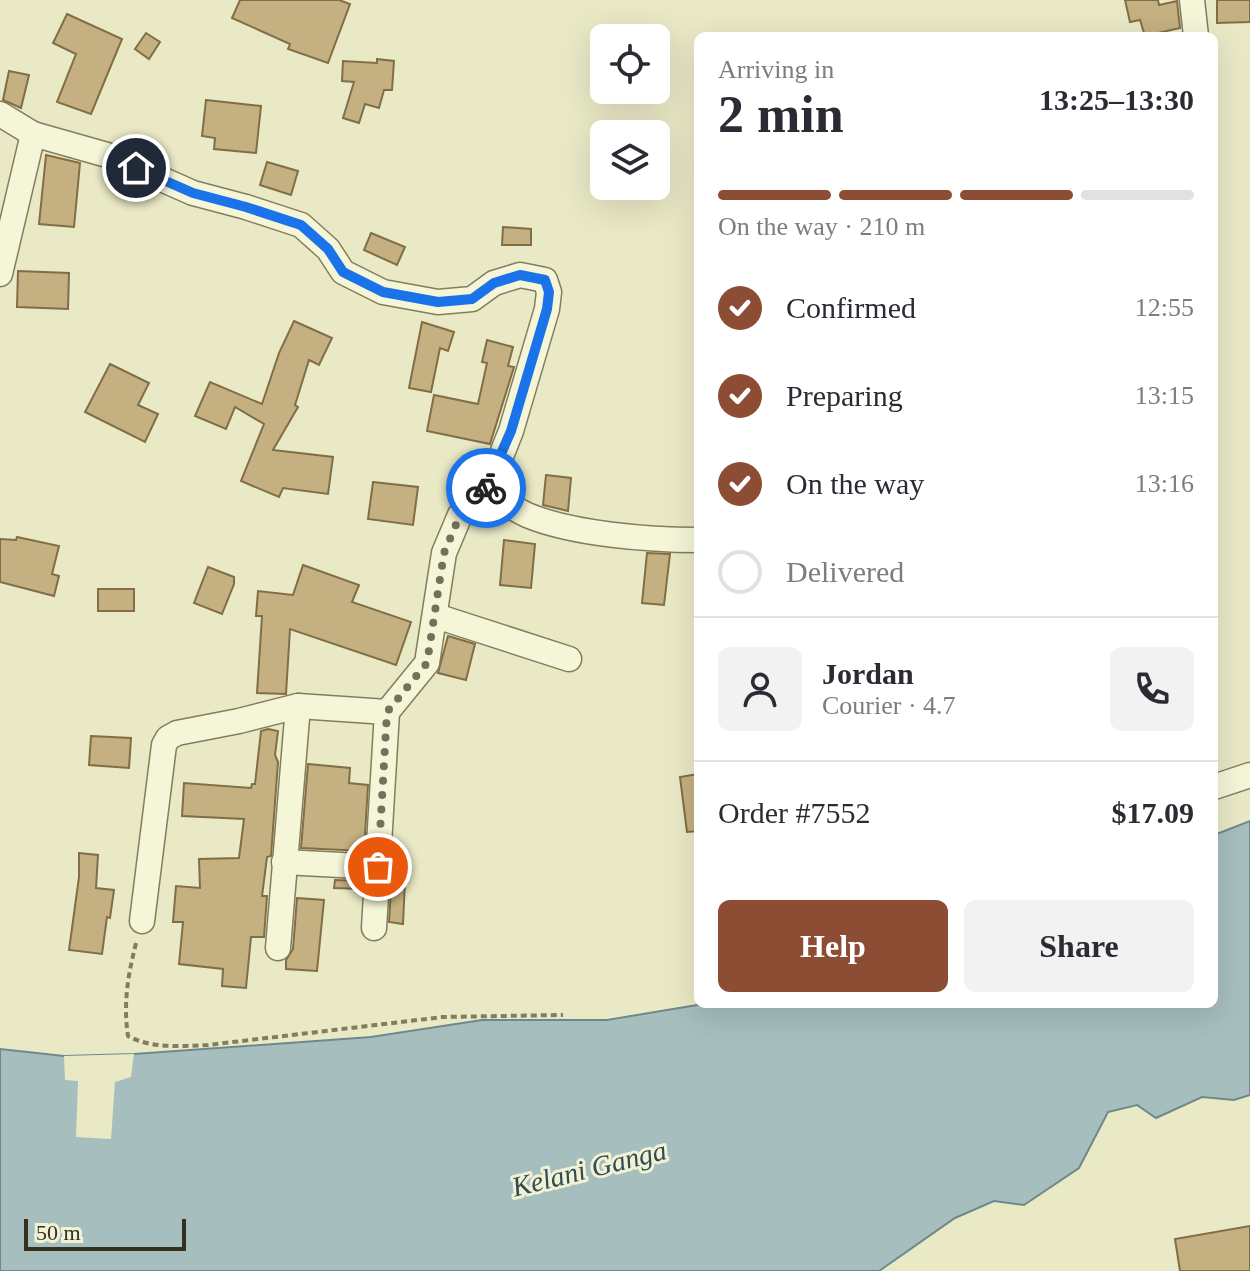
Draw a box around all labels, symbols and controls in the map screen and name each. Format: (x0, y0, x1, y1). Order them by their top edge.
map controls (590, 24, 670, 200)
button: locate (590, 24, 670, 104)
text: Arriving in (718, 55, 834, 84)
text: 13:25–13:30 (1039, 83, 1194, 116)
text: 2 min (718, 86, 844, 143)
button: layers (590, 120, 670, 200)
pin (102, 134, 170, 202)
icon: home (114, 146, 158, 190)
text: On the way · 210 m (718, 212, 925, 241)
icon: check (718, 286, 762, 330)
text: Confirmed (786, 291, 916, 324)
text: 12:55 (1135, 293, 1194, 322)
icon: check (718, 374, 762, 418)
text: Preparing (786, 379, 903, 412)
text: 13:15 (1135, 381, 1194, 410)
courier (446, 448, 526, 528)
icon: check (718, 462, 762, 506)
icon: bike (464, 466, 508, 510)
text: On the way (786, 467, 924, 500)
text: 13:16 (1135, 469, 1194, 498)
text: Delivered (786, 555, 904, 588)
button: person (718, 647, 802, 731)
button: phone (1110, 647, 1194, 731)
text: Jordan (822, 657, 914, 690)
text: Courier · 4.7 (822, 691, 956, 720)
text: Order #7552 (718, 796, 870, 829)
text: $17.09 (1112, 796, 1194, 829)
pin (344, 833, 412, 901)
icon: bag (356, 845, 400, 889)
button: Help (718, 900, 948, 992)
button: Share (964, 900, 1194, 992)
water label: Kelani Ganga (508, 1134, 669, 1203)
scale bar (24, 1215, 186, 1251)
text: 50 m (36, 1220, 81, 1245)

